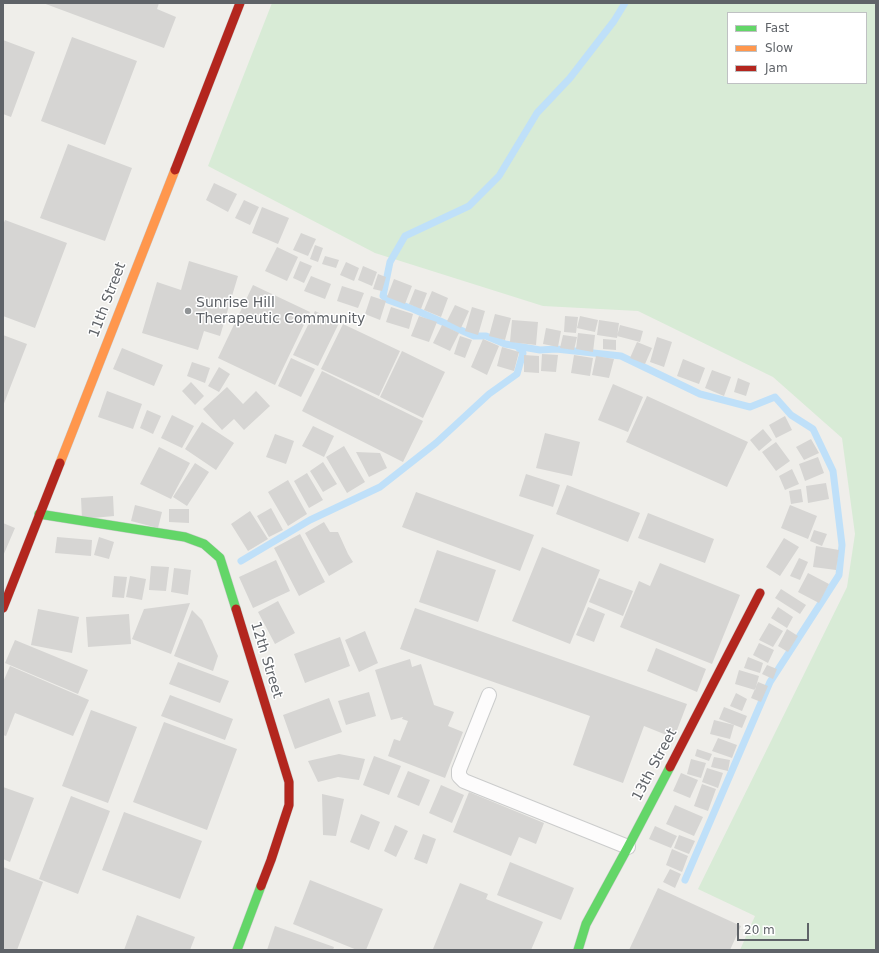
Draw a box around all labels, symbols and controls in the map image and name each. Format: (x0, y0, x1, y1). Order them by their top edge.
legend (727, 12, 867, 84)
text: Fast (765, 21, 789, 35)
text: Slow (765, 41, 793, 55)
text: Jam (765, 61, 788, 75)
street label: 11th Street (86, 260, 130, 340)
place label: Sunrise Hill Therapeutic Community (196, 295, 365, 328)
marker: Sunrise Hill Therapeutic Community (183, 306, 193, 316)
street label: 12th Street (246, 620, 286, 700)
street label: 13th Street (629, 726, 681, 804)
scale bar (739, 915, 811, 941)
text: 20 m (744, 923, 775, 937)

